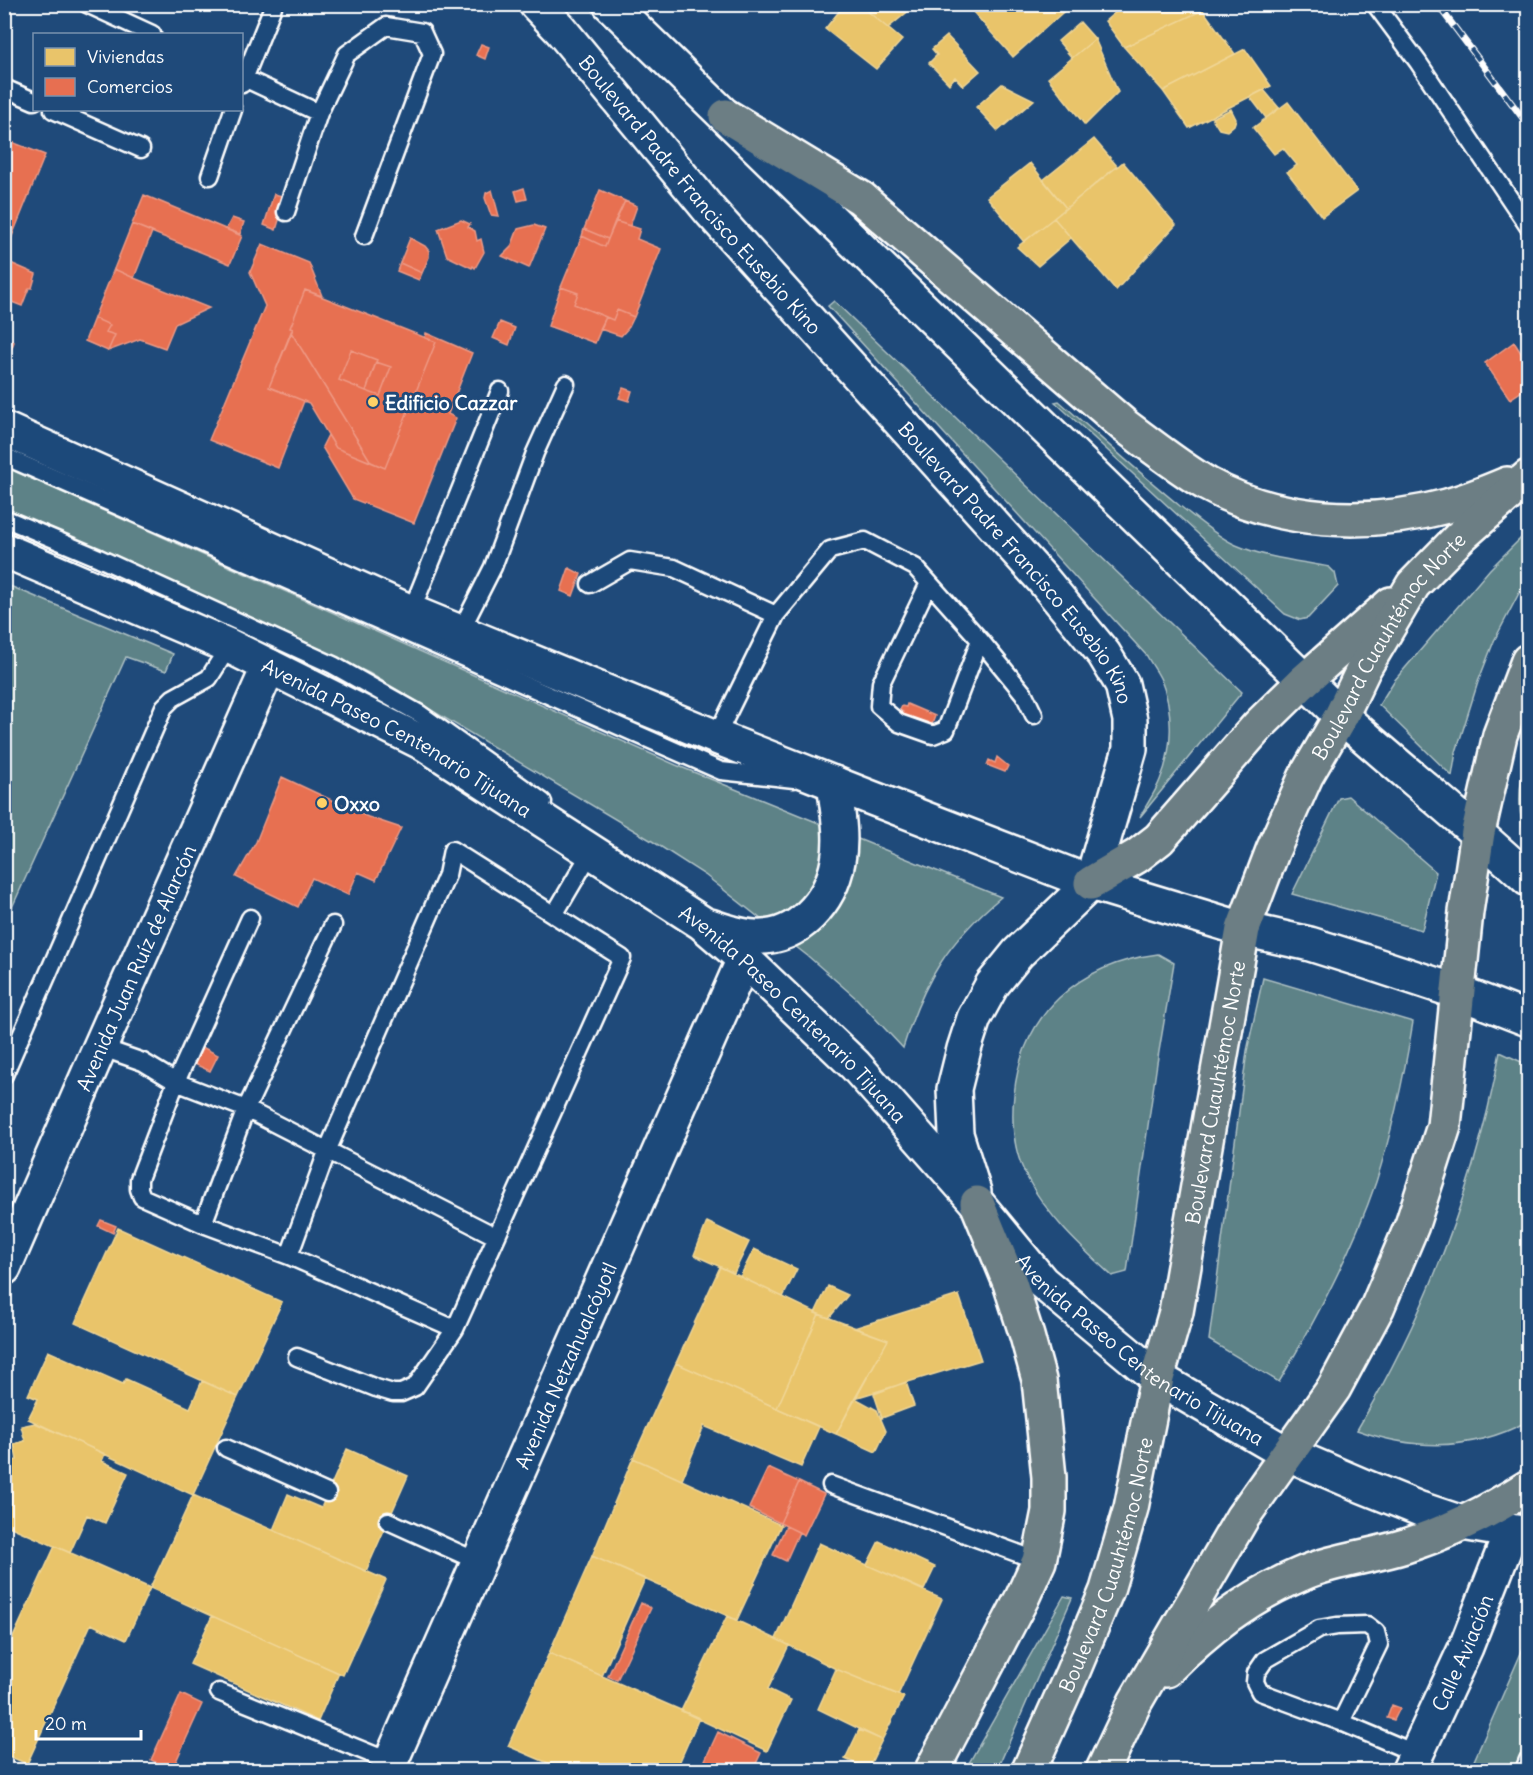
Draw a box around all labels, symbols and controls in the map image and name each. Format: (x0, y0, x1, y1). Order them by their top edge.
legend (33, 33, 243, 111)
text: Viviendas (87, 45, 164, 68)
street label: Boulevard Padre Francisco Eusebio Kino (574, 50, 828, 339)
text: Comercios (87, 75, 173, 98)
place label: Edificio Cazzar (385, 390, 518, 415)
marker: Edificio Cazzar (366, 395, 380, 409)
street label: Boulevard Padre Francisco Eusebio Kino (893, 416, 1138, 706)
street label: Boulevard Cuauhtémoc Norte (1306, 527, 1470, 764)
street label: Avenida Paseo Centenario Tijuana (258, 652, 537, 822)
place label: Oxxo (334, 791, 380, 816)
marker: Oxxo (315, 796, 329, 810)
street label: Avenida Juan Ruíz de Alarcón (70, 840, 201, 1094)
street label: Avenida Paseo Centenario Tijuana (675, 899, 912, 1127)
street label: Boulevard Cuauhtémoc Norte (1179, 958, 1250, 1226)
street label: Avenida Paseo Centenario Tijuana (1011, 1248, 1269, 1450)
street label: Avenida Netzahualcóyotl (509, 1258, 621, 1473)
street label: Boulevard Cuauhtémoc Norte (1053, 1435, 1157, 1696)
street label: Calle Aviación (1426, 1590, 1498, 1715)
scale bar (36, 1703, 141, 1741)
text: 20 m (45, 1712, 87, 1735)

